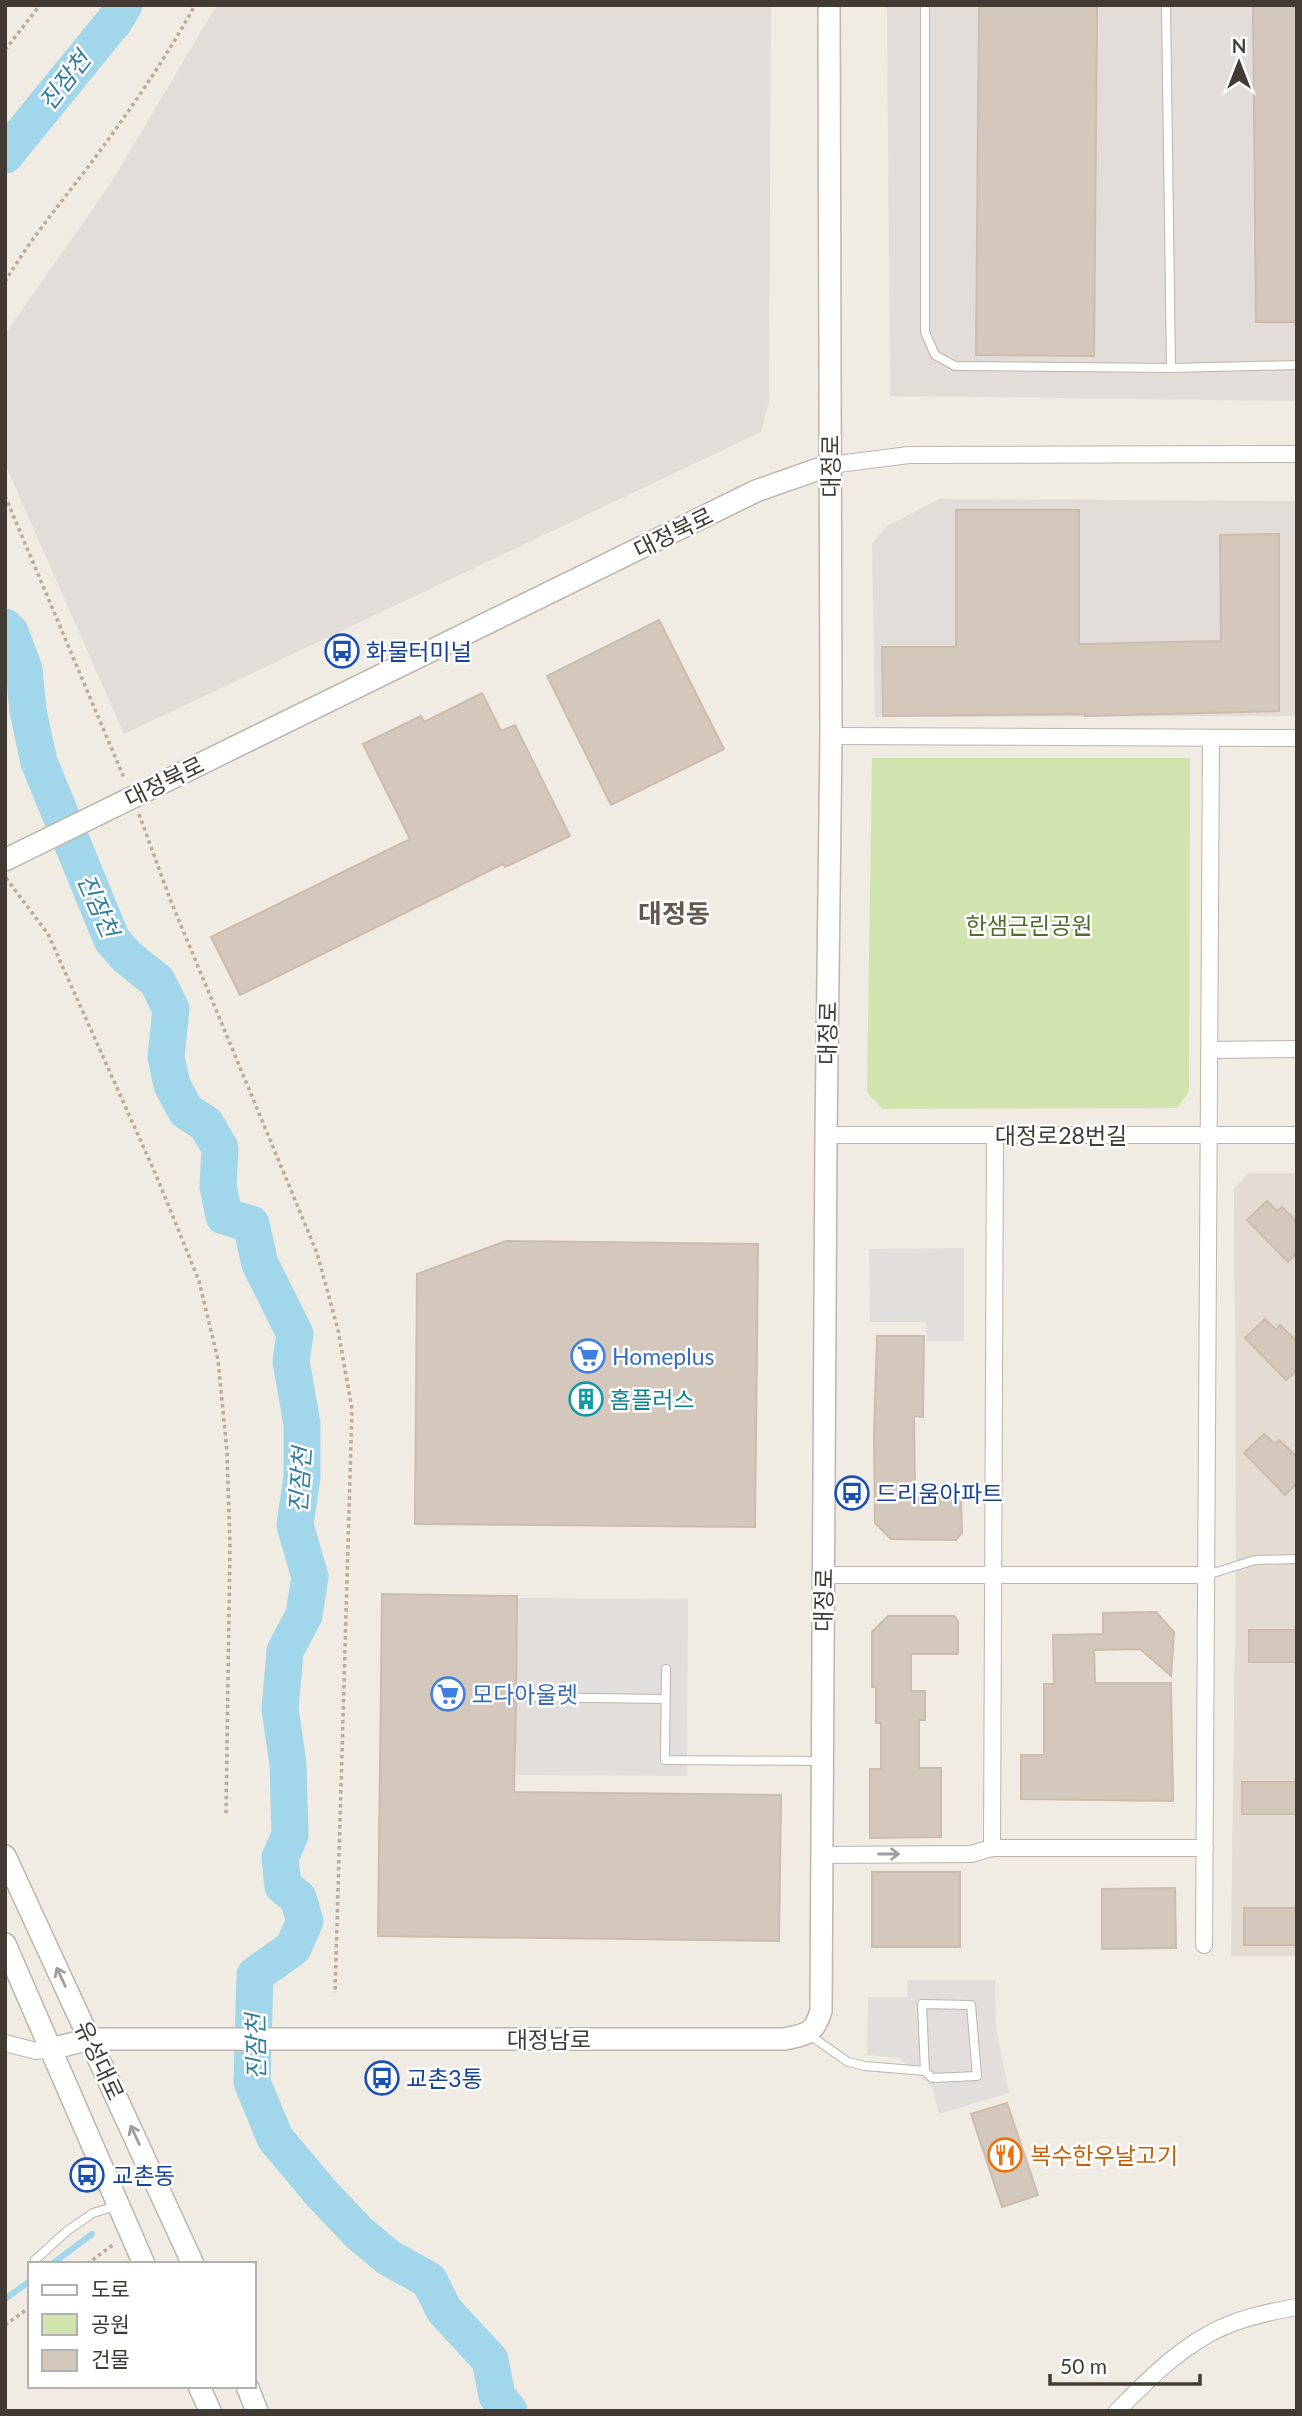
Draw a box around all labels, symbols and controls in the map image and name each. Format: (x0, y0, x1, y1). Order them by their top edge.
north arrow (1204, 28, 1274, 98)
text: N (1232, 34, 1246, 57)
water label: 진잠천 (32, 43, 98, 115)
street label: 대정로 (816, 434, 844, 498)
street label: 대정북로 (629, 501, 717, 563)
bus stop icon: 화물터미널 (323, 632, 361, 670)
place label: 화물터미널 (366, 637, 472, 665)
street label: 대정북로 (120, 750, 208, 812)
water label: 진잠천 (72, 869, 127, 944)
district label: 대정동 (638, 897, 710, 929)
park label: 한샘근린공원 (966, 911, 1092, 939)
street label: 대정로 (812, 1001, 842, 1065)
street label: 대정로28번길 (995, 1121, 1127, 1149)
supermarket icon: Homeplus (569, 1337, 607, 1375)
place label: Homeplus (612, 1342, 714, 1370)
building icon: 홈플러스 (567, 1380, 605, 1418)
place label: 홈플러스 (610, 1385, 695, 1413)
water label: 진잠천 (282, 1443, 316, 1514)
bus stop icon: 드리움아파트 (833, 1474, 871, 1512)
place label: 드리움아파트 (876, 1479, 1003, 1507)
street label: 대정로 (808, 1568, 838, 1632)
supermarket icon: 모다아울렛 (429, 1675, 467, 1713)
place label: 모다아울렛 (472, 1680, 578, 1708)
one-way arrow (878, 1847, 901, 1861)
one-way arrow (54, 1967, 67, 1988)
water label: 진잠천 (240, 2011, 270, 2080)
street label: 유성대로 (69, 2016, 131, 2104)
street label: 대정남로 (507, 2025, 591, 2053)
bus stop icon: 교촌3통 (363, 2059, 401, 2097)
place label: 교촌3통 (406, 2064, 483, 2092)
one-way arrow (127, 2125, 141, 2146)
restaurant icon: 복수한우날고기 (986, 2136, 1024, 2174)
place label: 복수한우날고기 (1030, 2141, 1178, 2169)
bus stop icon: 교촌동 (68, 2156, 106, 2194)
place label: 교촌동 (112, 2161, 175, 2189)
legend (28, 2262, 256, 2388)
text: 도로 (91, 2276, 130, 2301)
text: 공원 (91, 2311, 130, 2336)
scale bar (1050, 2342, 1200, 2386)
text: 건물 (91, 2346, 130, 2371)
text: 50 m (1060, 2353, 1107, 2378)

